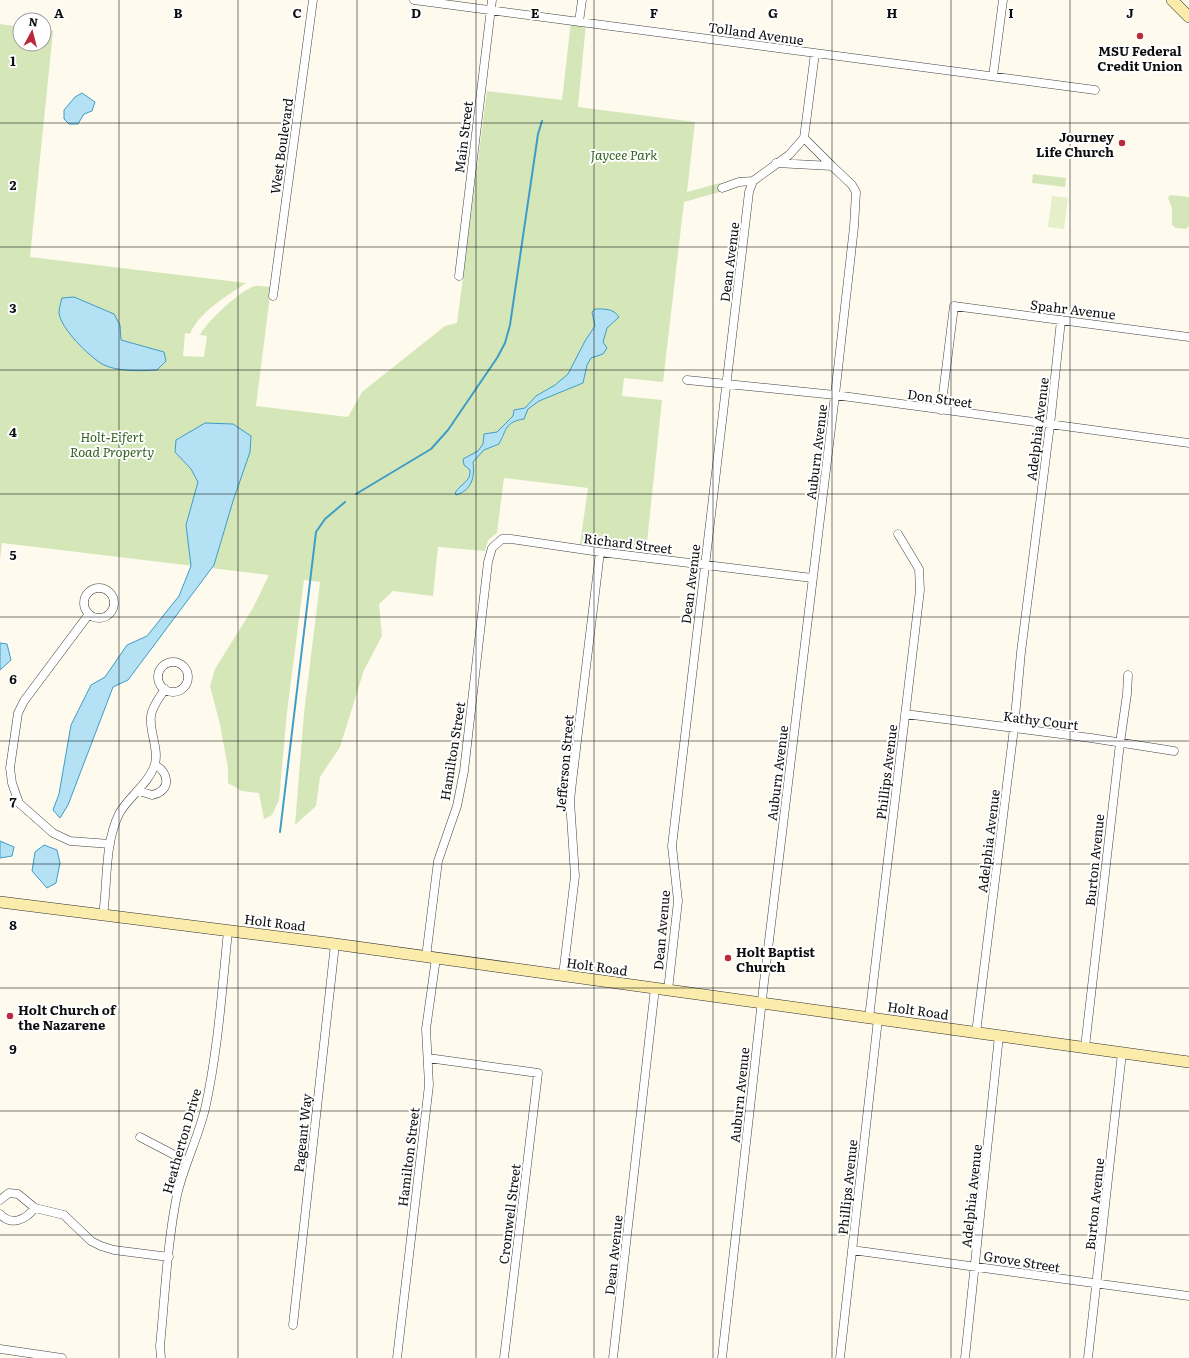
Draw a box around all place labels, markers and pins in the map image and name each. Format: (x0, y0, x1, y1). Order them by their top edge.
marker: MSU Federal Credit Union (1135, 31, 1145, 41)
place label: MSU Federal Credit Union (1097, 41, 1183, 75)
place label: Journey Life Church (1036, 127, 1114, 161)
marker: Journey Life Church (1117, 138, 1127, 148)
place label: Holt Baptist Church (736, 942, 815, 976)
marker: Holt Baptist Church (723, 953, 733, 963)
place label: Holt Church of the Nazarene (18, 1000, 117, 1034)
marker: Holt Church of the Nazarene (5, 1011, 15, 1021)

